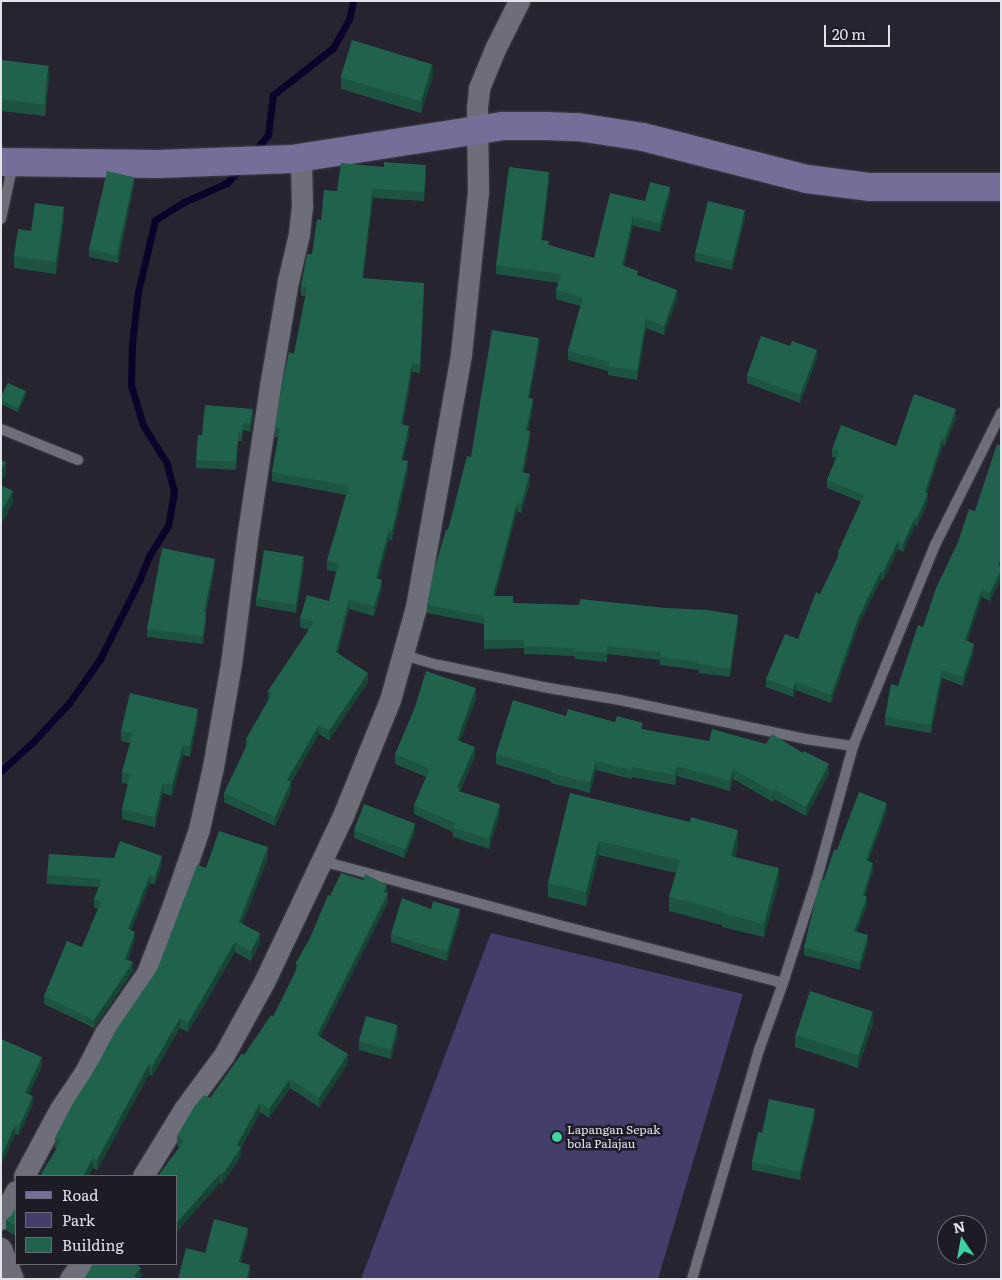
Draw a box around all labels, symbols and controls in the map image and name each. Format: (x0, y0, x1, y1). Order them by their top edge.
scale bar (827, 15, 893, 47)
text: 20 m (832, 22, 866, 45)
place label: Lapangan Sepak bola Palajau (567, 1123, 660, 1151)
marker: Lapangan Sepak bola Palajau (551, 1131, 563, 1143)
legend (15, 1175, 178, 1265)
text: Road (62, 1183, 98, 1206)
text: Park (62, 1208, 95, 1231)
north arrow (937, 1215, 987, 1265)
text: N (951, 1215, 967, 1237)
text: Building (62, 1233, 124, 1256)

